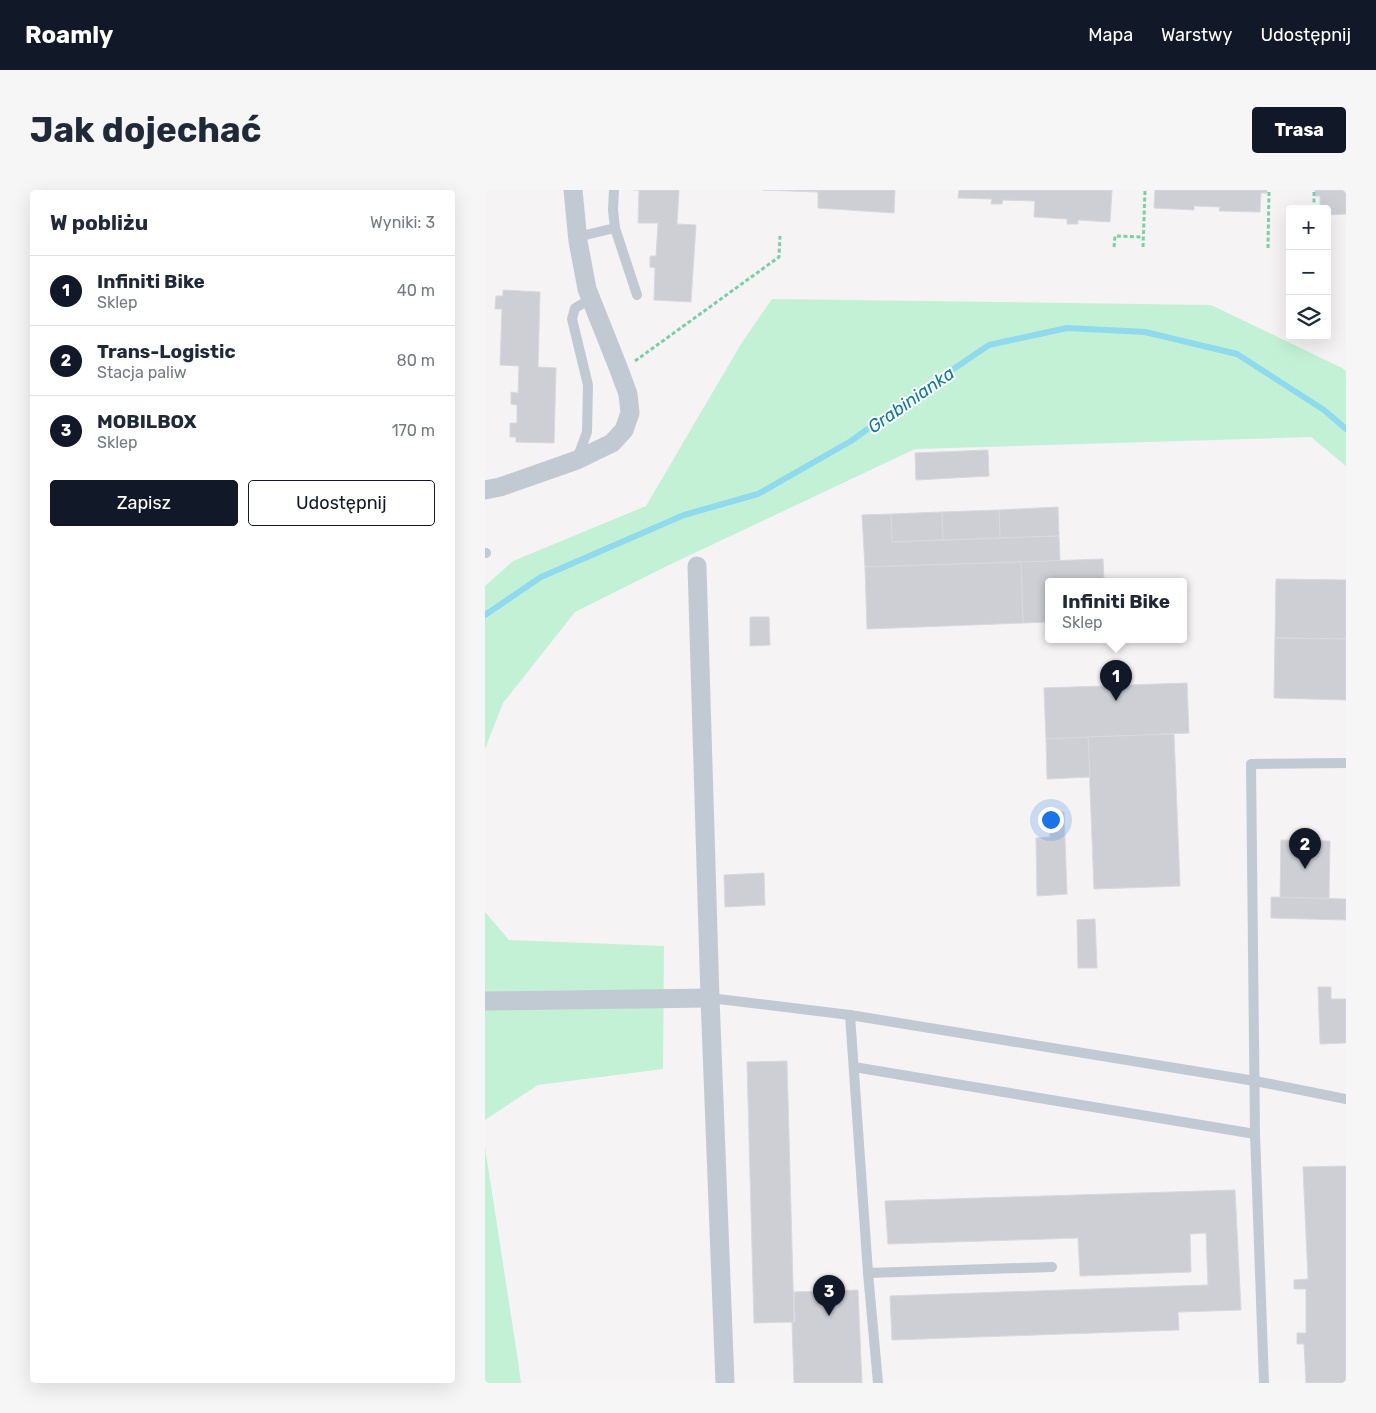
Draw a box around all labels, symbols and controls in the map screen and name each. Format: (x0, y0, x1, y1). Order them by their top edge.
text: Roamly (25, 21, 113, 49)
text: Mapa (1088, 24, 1133, 46)
text: Warstwy (1161, 24, 1232, 46)
text: Udostępnij (1260, 24, 1351, 46)
button: Trasa (1252, 107, 1346, 153)
text: Jak dojechać (30, 109, 261, 151)
map controls (1286, 205, 1331, 340)
button: + (1286, 205, 1331, 250)
text: W pobliżu (50, 210, 148, 235)
text: Wyniki: 3 (370, 213, 435, 232)
button: − (1286, 250, 1331, 295)
text: Infiniti Bike (97, 270, 205, 293)
text: 1 (62, 281, 70, 300)
text: 40 m (397, 281, 435, 300)
text: Sklep (97, 293, 138, 312)
button: layers (1286, 295, 1331, 340)
text: Trans-Logistic (97, 340, 236, 363)
text: 2 (61, 351, 71, 370)
text: 80 m (397, 351, 435, 370)
water label: Grabinianka (863, 362, 959, 438)
text: Stacja paliw (97, 363, 187, 382)
text: MOBILBOX (97, 410, 197, 433)
text: 3 (61, 421, 71, 440)
text: 170 m (392, 421, 435, 440)
text: Sklep (97, 433, 138, 452)
button: Zapisz (50, 480, 238, 526)
button: Udostępnij (248, 480, 435, 526)
popup (1045, 578, 1187, 643)
text: Infiniti Bike (1062, 590, 1170, 613)
text: Sklep (1062, 613, 1103, 632)
pin: 1 (1100, 660, 1132, 701)
your location (1038, 807, 1064, 833)
pin: 2 (1289, 828, 1321, 869)
pin: 3 (813, 1275, 845, 1316)

